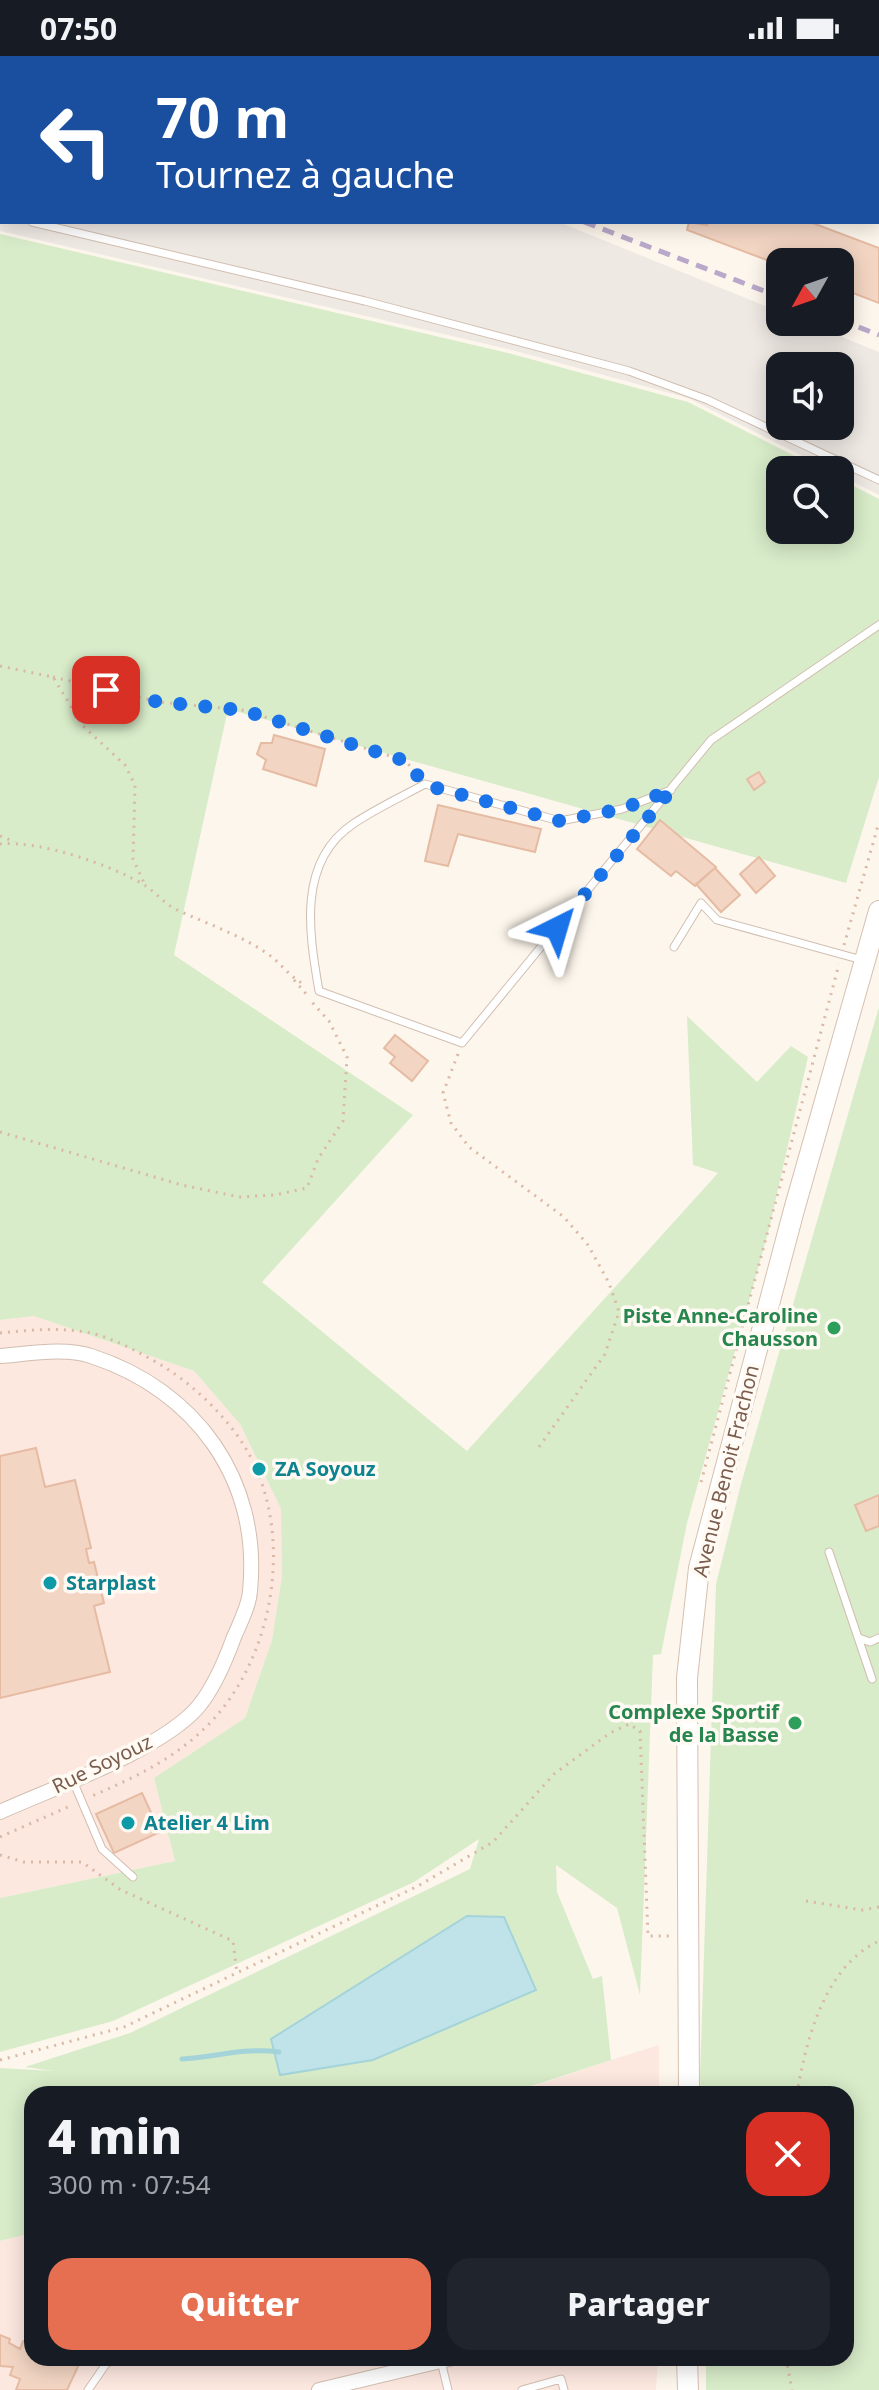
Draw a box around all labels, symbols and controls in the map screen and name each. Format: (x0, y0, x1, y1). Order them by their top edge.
text: 07:50 (40, 8, 117, 49)
text: 70 m (156, 78, 289, 154)
icon: left (24, 88, 128, 192)
text: Tournez à gauche (156, 150, 455, 199)
north arrow (766, 248, 854, 336)
map controls (766, 248, 854, 544)
button: sound (766, 352, 854, 440)
button: search (766, 456, 854, 544)
pin (72, 656, 140, 724)
icon: arrive (84, 668, 128, 712)
position arrow (515, 886, 599, 970)
place label: Piste Anne-Caroline Chausson (623, 1302, 818, 1352)
marker: Piste Anne-Caroline Chausson (825, 1319, 843, 1337)
street label: Avenue Benoit Frachon (686, 1362, 765, 1580)
place label: ZA Soyouz (275, 1455, 376, 1482)
marker: ZA Soyouz (250, 1460, 268, 1478)
place label: Starplast (66, 1569, 156, 1596)
marker: Starplast (41, 1574, 59, 1592)
place label: Complexe Sportif de la Basse (608, 1698, 780, 1748)
marker: Complexe Sportif de la Basse (786, 1714, 804, 1732)
street label: Rue Soyouz (47, 1728, 156, 1799)
place label: Atelier 4 Lim (144, 1809, 270, 1836)
marker: Atelier 4 Lim (119, 1814, 137, 1832)
text: 4 min (48, 2103, 182, 2168)
button: close (746, 2112, 830, 2196)
text: 300 m · 07:54 (48, 2166, 211, 2202)
button: Quitter (48, 2258, 431, 2350)
button: Partager (447, 2258, 830, 2350)

